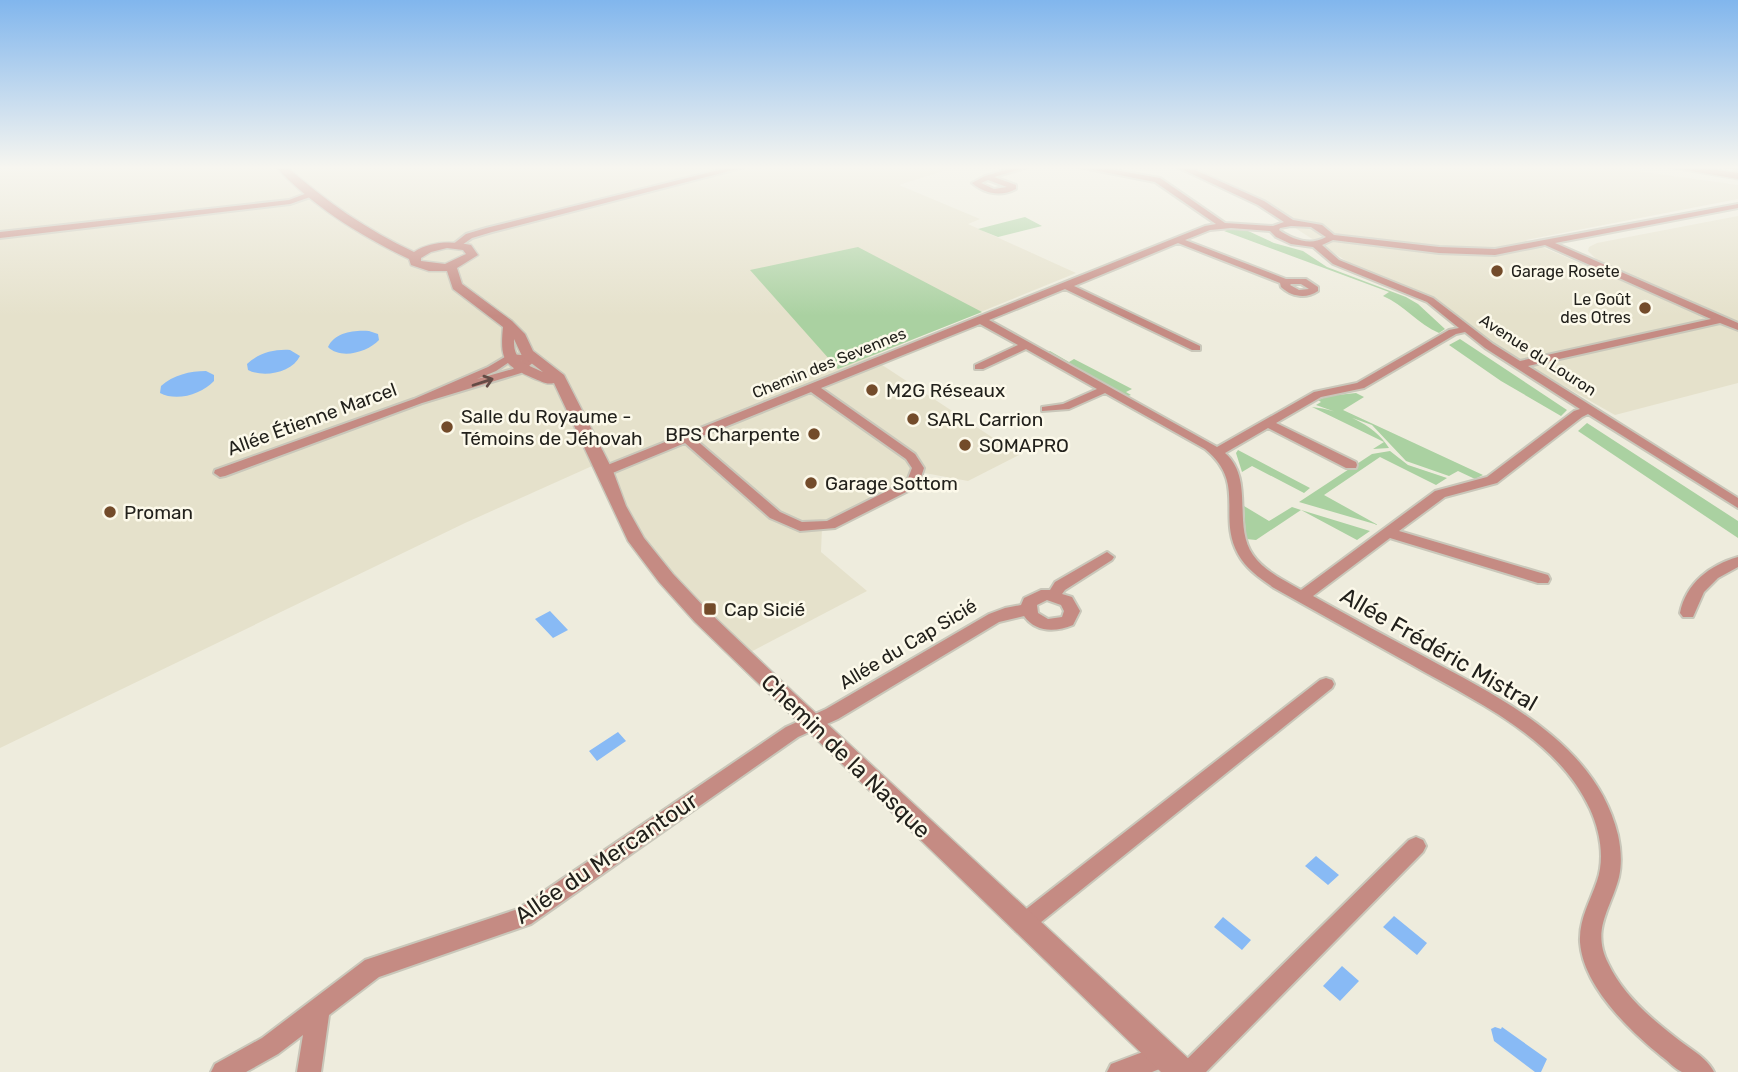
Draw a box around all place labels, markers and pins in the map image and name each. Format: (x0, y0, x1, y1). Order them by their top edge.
place label: Garage Rosete (1511, 262, 1620, 281)
marker: Garage Rosete (1489, 263, 1505, 279)
place label: Le Goût des Otres (1560, 290, 1631, 327)
marker: Le Goût des Otres (1637, 300, 1653, 316)
place label: M2G Réseaux (886, 379, 1005, 402)
marker: M2G Réseaux (864, 382, 880, 398)
place label: Salle du Royaume - Témoins de Jéhovah (461, 405, 643, 450)
place label: SARL Carrion (927, 408, 1043, 431)
marker: SARL Carrion (905, 411, 921, 427)
marker: Salle du Royaume - Témoins de Jéhovah (439, 419, 455, 435)
place label: BPS Charpente (665, 423, 800, 446)
marker: BPS Charpente (806, 426, 822, 442)
place label: SOMAPRO (979, 434, 1069, 457)
marker: SOMAPRO (957, 437, 973, 453)
place label: Garage Sottom (825, 472, 958, 495)
marker: Garage Sottom (803, 475, 819, 491)
place label: Proman (124, 501, 193, 524)
marker: Proman (102, 504, 118, 520)
place label: Cap Sicié (724, 598, 805, 621)
marker: Cap Sicié (702, 601, 718, 617)

